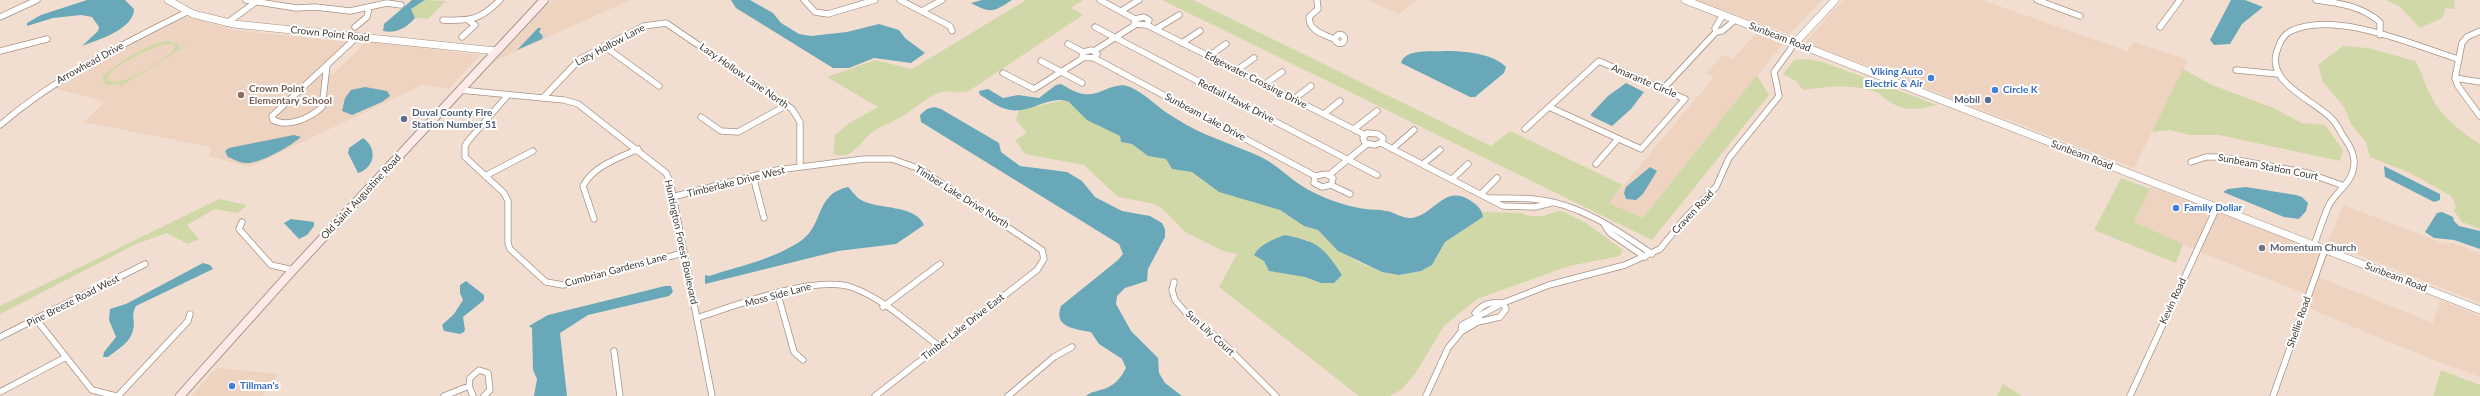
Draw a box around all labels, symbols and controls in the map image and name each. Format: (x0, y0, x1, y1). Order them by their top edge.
street label: Sunbeam Road (1747, 20, 1813, 54)
street label: Lazy Hollow Lane (573, 22, 647, 68)
street label: Crown Point Road (290, 24, 370, 44)
street label: Arrowhead Drive (54, 40, 126, 86)
street label: Lazy Hollow Lane North (697, 41, 791, 111)
street label: Edgewater Crossing Drive (1203, 49, 1309, 111)
street label: Amarante Circle (1609, 62, 1679, 100)
place label: Viking Auto Electric & Air (1865, 66, 1923, 90)
marker: Viking Auto Electric & Air (1926, 73, 1936, 83)
street label: Redtail Hawk Drive (1196, 76, 1276, 126)
place label: Crown Point Elementary School (249, 83, 332, 106)
place label: Circle K (2003, 84, 2038, 96)
marker: Circle K (1990, 85, 2000, 95)
marker: Crown Point Elementary School (236, 90, 246, 100)
street label: Sunbeam Lake Drive (1163, 91, 1247, 143)
place label: Mobil (1954, 94, 1980, 106)
marker: Mobil (1983, 95, 1993, 105)
place label: Duval County Fire Station Number 51 (412, 107, 497, 130)
marker: Duval County Fire Station Number 51 (399, 114, 409, 124)
street label: Sunbeam Road (2049, 138, 2115, 172)
street label: Sunbeam Station Court (2217, 151, 2319, 183)
street label: Old Saint Augustine Road (318, 152, 404, 242)
street label: Timber Lake Drive North (913, 163, 1011, 231)
street label: Timberlake Drive West (686, 164, 786, 200)
street label: Huntington Forest Boulevard (662, 179, 700, 305)
street label: Craven Road (1670, 188, 1716, 236)
place label: Family Dollar (2184, 202, 2242, 214)
marker: Family Dollar (2171, 203, 2181, 213)
place label: Momentum Church (2270, 242, 2356, 254)
marker: Momentum Church (2257, 243, 2267, 253)
street label: Cumbrian Gardens Lane (564, 251, 668, 289)
street label: Sunbeam Road (2363, 260, 2429, 294)
street label: Pine Breeze Road West (25, 272, 121, 330)
street label: Kevin Road (2157, 276, 2189, 326)
street label: Moss Side Lane (744, 280, 812, 310)
street label: Timber Lake Drive East (919, 291, 1007, 363)
street label: Shellie Road (2285, 295, 2313, 349)
street label: Sun Lily Court (1183, 308, 1237, 358)
place label: Tillman's (240, 380, 279, 392)
marker: Tillman's (227, 381, 237, 391)

